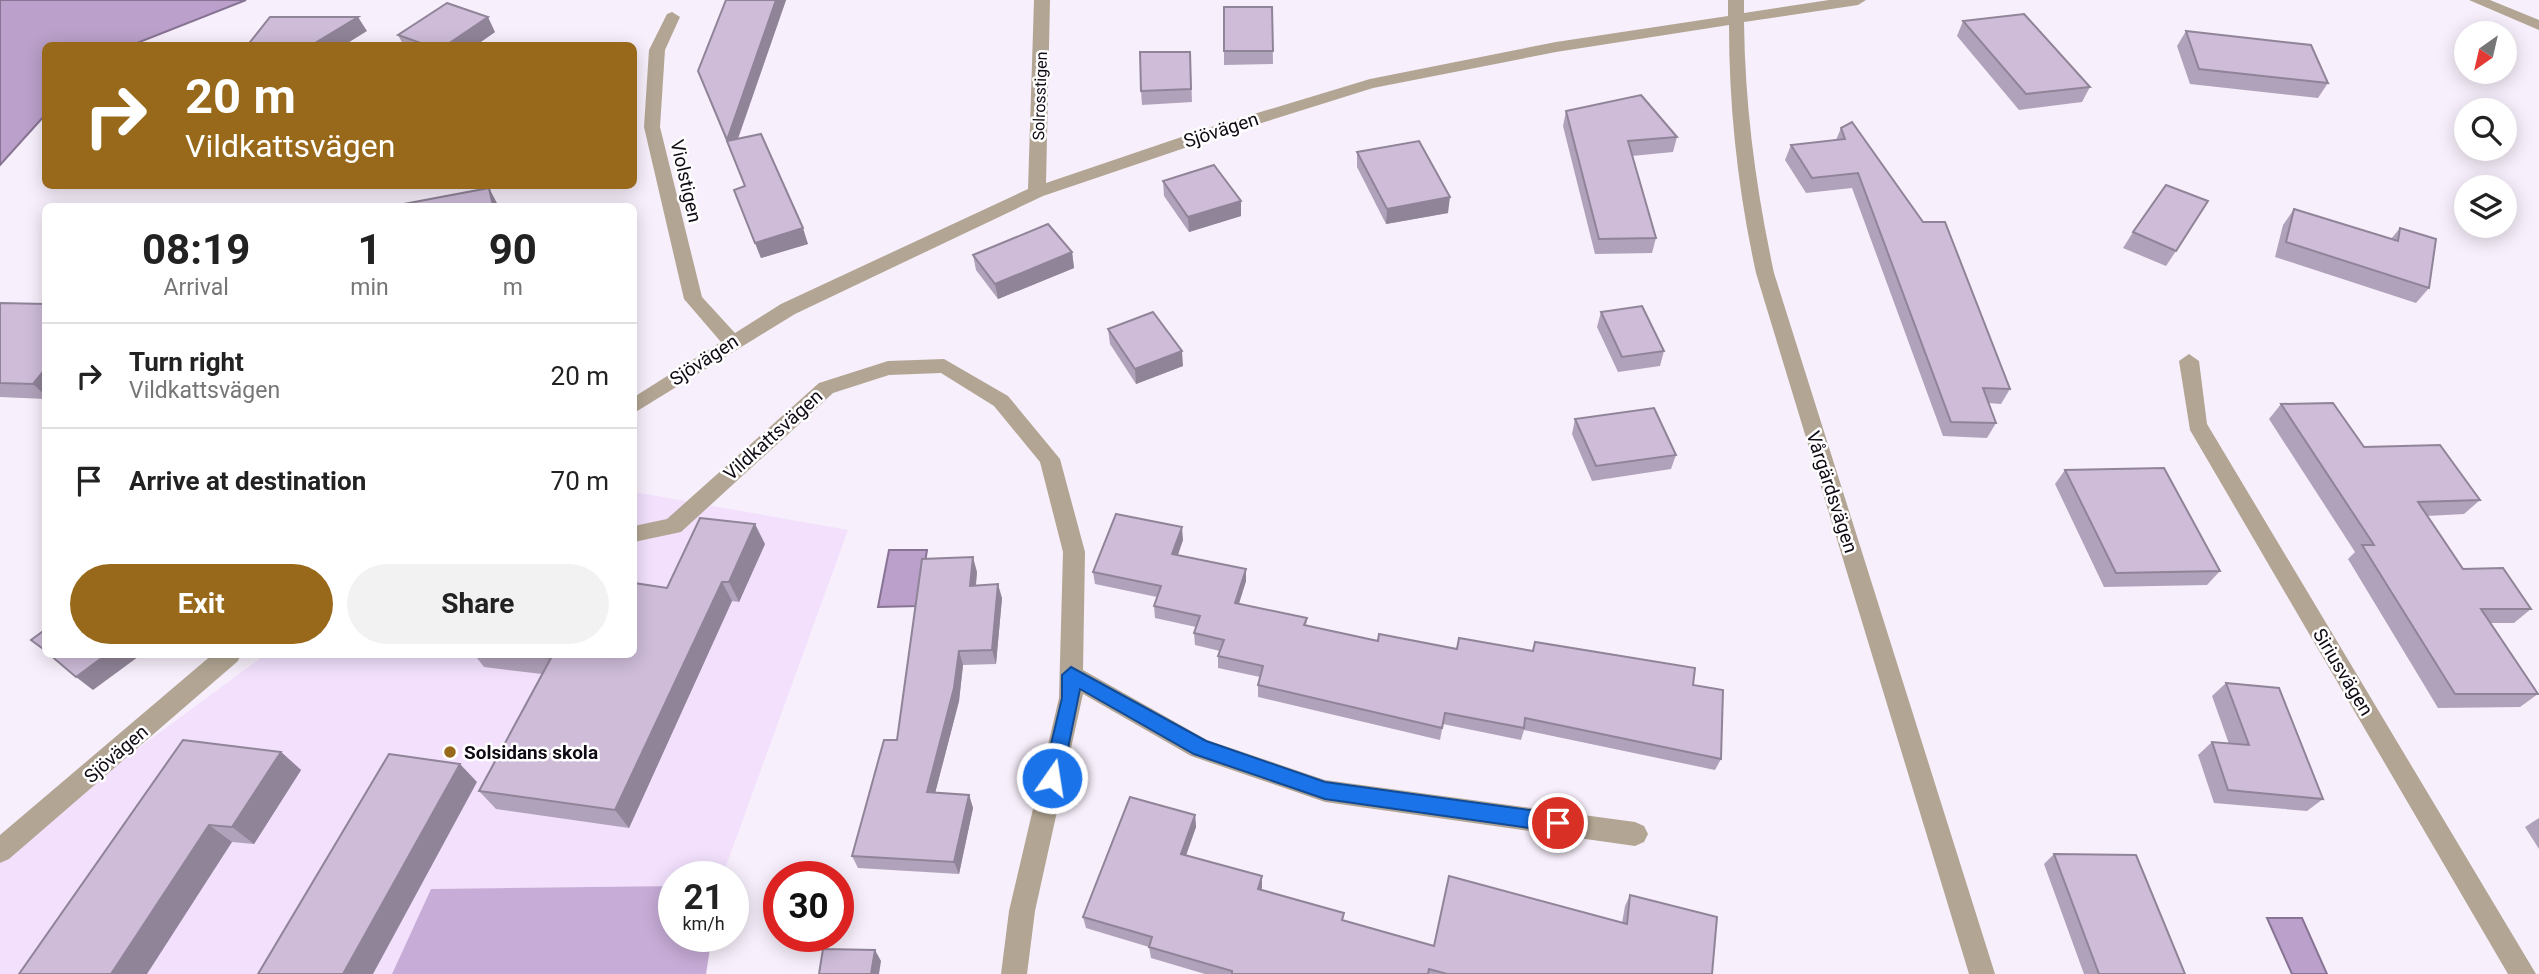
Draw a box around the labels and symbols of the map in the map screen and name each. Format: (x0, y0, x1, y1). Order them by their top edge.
north arrow (2454, 21, 2516, 84)
street label: Solrosstigen (1029, 51, 1051, 141)
street label: Sjövägen (1181, 107, 1261, 153)
street label: Violstigen (665, 137, 707, 225)
street label: Sjövägen (665, 329, 743, 391)
street label: Vildkattsvägen (719, 385, 827, 485)
street label: Vårgärdsvägen (1801, 428, 1863, 556)
street label: Siriusvägen (2308, 624, 2378, 720)
street label: Sjövägen (79, 720, 153, 788)
place label: Solsidans skola (464, 741, 598, 764)
position arrow (1015, 741, 1089, 815)
marker: Solsidans skola (442, 744, 458, 760)
pin (1528, 793, 1588, 853)
speed limit sign: 30 (763, 861, 854, 952)

